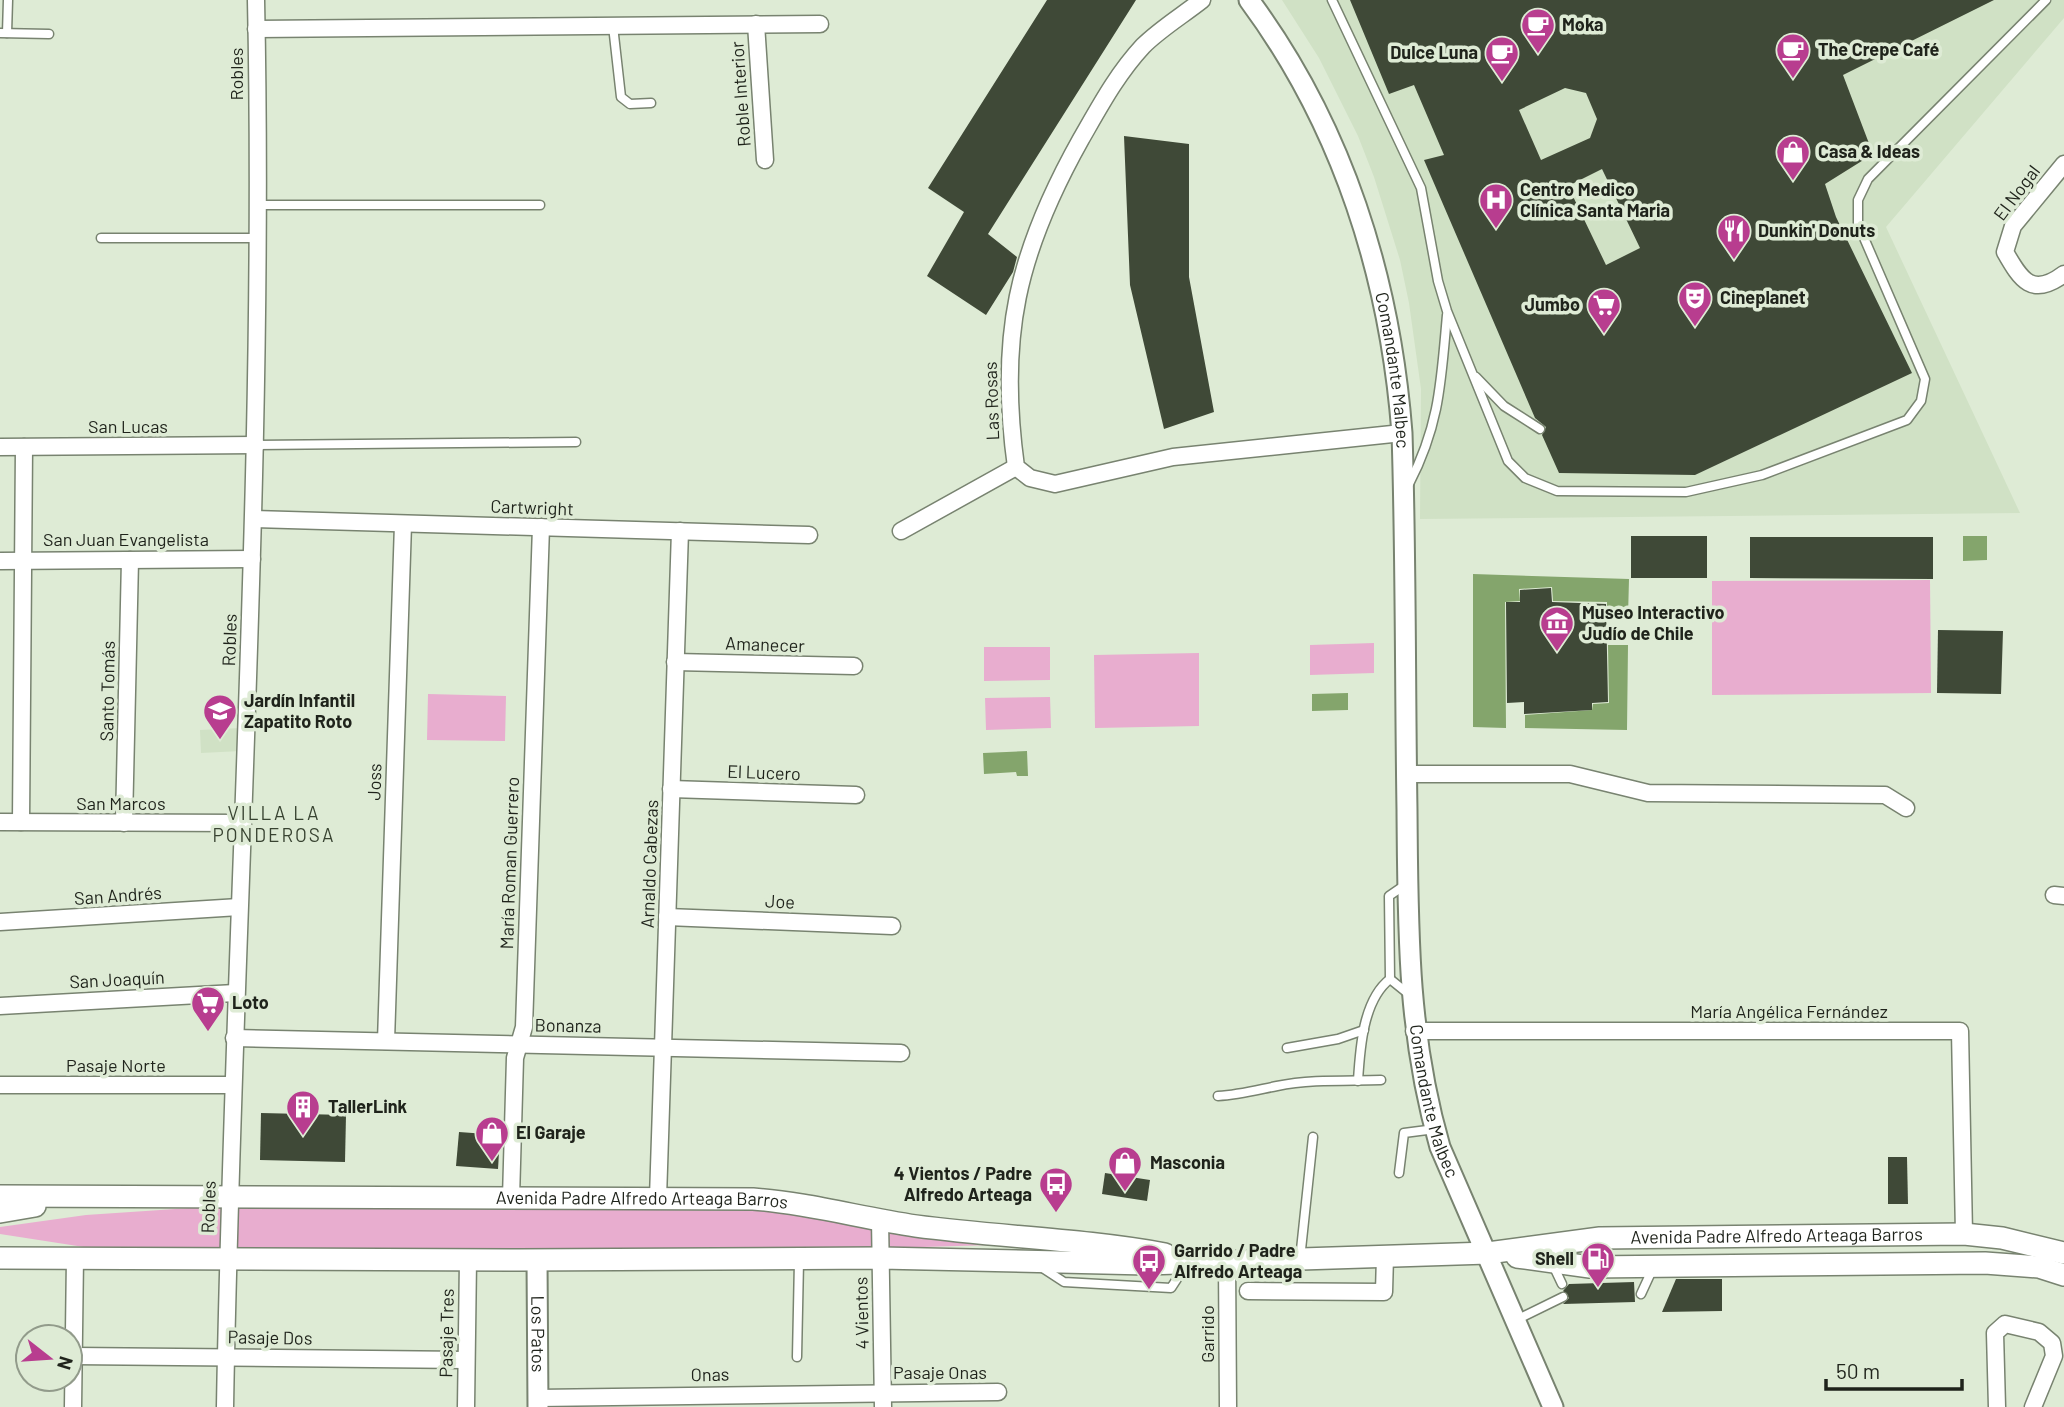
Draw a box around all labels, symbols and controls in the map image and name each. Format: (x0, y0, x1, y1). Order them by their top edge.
cafe icon: Moka (1519, 6, 1557, 55)
place label: Moka (1562, 13, 1604, 35)
cafe icon: The Crepe Café (1774, 31, 1812, 80)
cafe icon: Dulce Luna (1483, 34, 1521, 83)
place label: The Crepe Café (1818, 38, 1939, 60)
street label: Roble Interior (725, 40, 755, 148)
place label: Dulce Luna (1390, 41, 1478, 63)
street label: Robles (225, 48, 247, 100)
shop icon: Casa & Ideas (1774, 133, 1812, 182)
place label: Casa & Ideas (1818, 140, 1920, 162)
street label: El Nogal (1988, 160, 2044, 224)
place label: Centro Medico Clínica Santa Maria (1520, 178, 1670, 221)
hospital icon: Centro Medico Clínica Santa Maria (1477, 181, 1515, 230)
restaurant icon: Dunkin' Donuts (1715, 212, 1753, 261)
place label: Dunkin' Donuts (1758, 219, 1875, 241)
theatre icon: Cineplanet (1676, 279, 1714, 328)
supermarket icon: Jumbo (1585, 286, 1623, 335)
place label: Cineplanet (1720, 286, 1806, 308)
street label: Comandante Malbec (1371, 290, 1414, 449)
place label: Jumbo (1525, 293, 1580, 315)
street label: Las Rosas (979, 361, 1003, 441)
street label: San Lucas (88, 415, 168, 437)
street label: Cartwright (490, 495, 574, 519)
street label: San Juan Evangelista (43, 528, 209, 550)
place label: Museo Interactivo Judío de Chile (1582, 601, 1724, 644)
museum icon: Museo Interactivo Judío de Chile (1538, 604, 1576, 653)
street label: Robles (217, 613, 241, 667)
street label: Amanecer (725, 632, 806, 656)
street label: Santo Tomás (95, 641, 119, 741)
place label: Jardín Infantil Zapatito Roto (244, 689, 355, 732)
school or university icon: Jardín Infantil Zapatito Roto (201, 692, 239, 741)
street label: El Lucero (727, 760, 801, 784)
street label: Joss (362, 763, 386, 801)
street label: María Roman Guerrero (495, 776, 523, 950)
street label: San Marcos (76, 792, 166, 814)
street label: Arnaldo Cabezas (636, 799, 662, 929)
district label: VILLA LA PONDEROSA (213, 801, 335, 846)
street label: San Andrés (73, 881, 163, 909)
street label: Joe (765, 889, 796, 913)
street label: San Joaquín (69, 966, 165, 992)
supermarket icon: Loto (189, 984, 227, 1033)
place label: Loto (232, 991, 269, 1013)
street label: María Angélica Fernández (1690, 1000, 1888, 1022)
street label: Bonanza (534, 1013, 602, 1037)
street label: Comandante Malbec (1406, 1023, 1464, 1181)
street label: Pasaje Norte (66, 1054, 166, 1076)
building icon: TallerLink (284, 1088, 322, 1137)
place label: TallerLink (328, 1095, 408, 1117)
shop icon: El Garaje (473, 1114, 511, 1163)
place label: El Garaje (516, 1121, 586, 1143)
shop icon: Masconia (1106, 1144, 1144, 1193)
place label: Masconia (1150, 1151, 1225, 1173)
place label: 4 Vientos / Padre Alfredo Arteaga (894, 1162, 1032, 1205)
bus stop icon: 4 Vientos / Padre Alfredo Arteaga (1037, 1165, 1075, 1214)
street label: Robles (196, 1180, 220, 1234)
street label: Avenida Padre Alfredo Arteaga Barros (496, 1186, 790, 1213)
street label: Avenida Padre Alfredo Arteaga Barros (1630, 1222, 1923, 1248)
place label: Garrido / Padre Alfredo Arteaga (1174, 1239, 1302, 1282)
fuel station icon: Shell (1579, 1240, 1617, 1289)
bus stop icon: Garrido / Padre Alfredo Arteaga (1130, 1242, 1168, 1291)
place label: Shell (1535, 1247, 1574, 1269)
street label: 4 Vientos (849, 1276, 873, 1350)
street label: Pasaje Tres (434, 1288, 458, 1378)
street label: Los Patos (527, 1295, 550, 1372)
street label: Garrido (1196, 1305, 1218, 1363)
north arrow (14, 1323, 84, 1393)
street label: Pasaje Dos (227, 1325, 313, 1349)
scale bar (1826, 1348, 1962, 1392)
text: N (53, 1354, 79, 1373)
text: 50 m (1836, 1358, 1880, 1383)
street label: Pasaje Onas (893, 1361, 987, 1383)
street label: Onas (690, 1363, 730, 1385)

